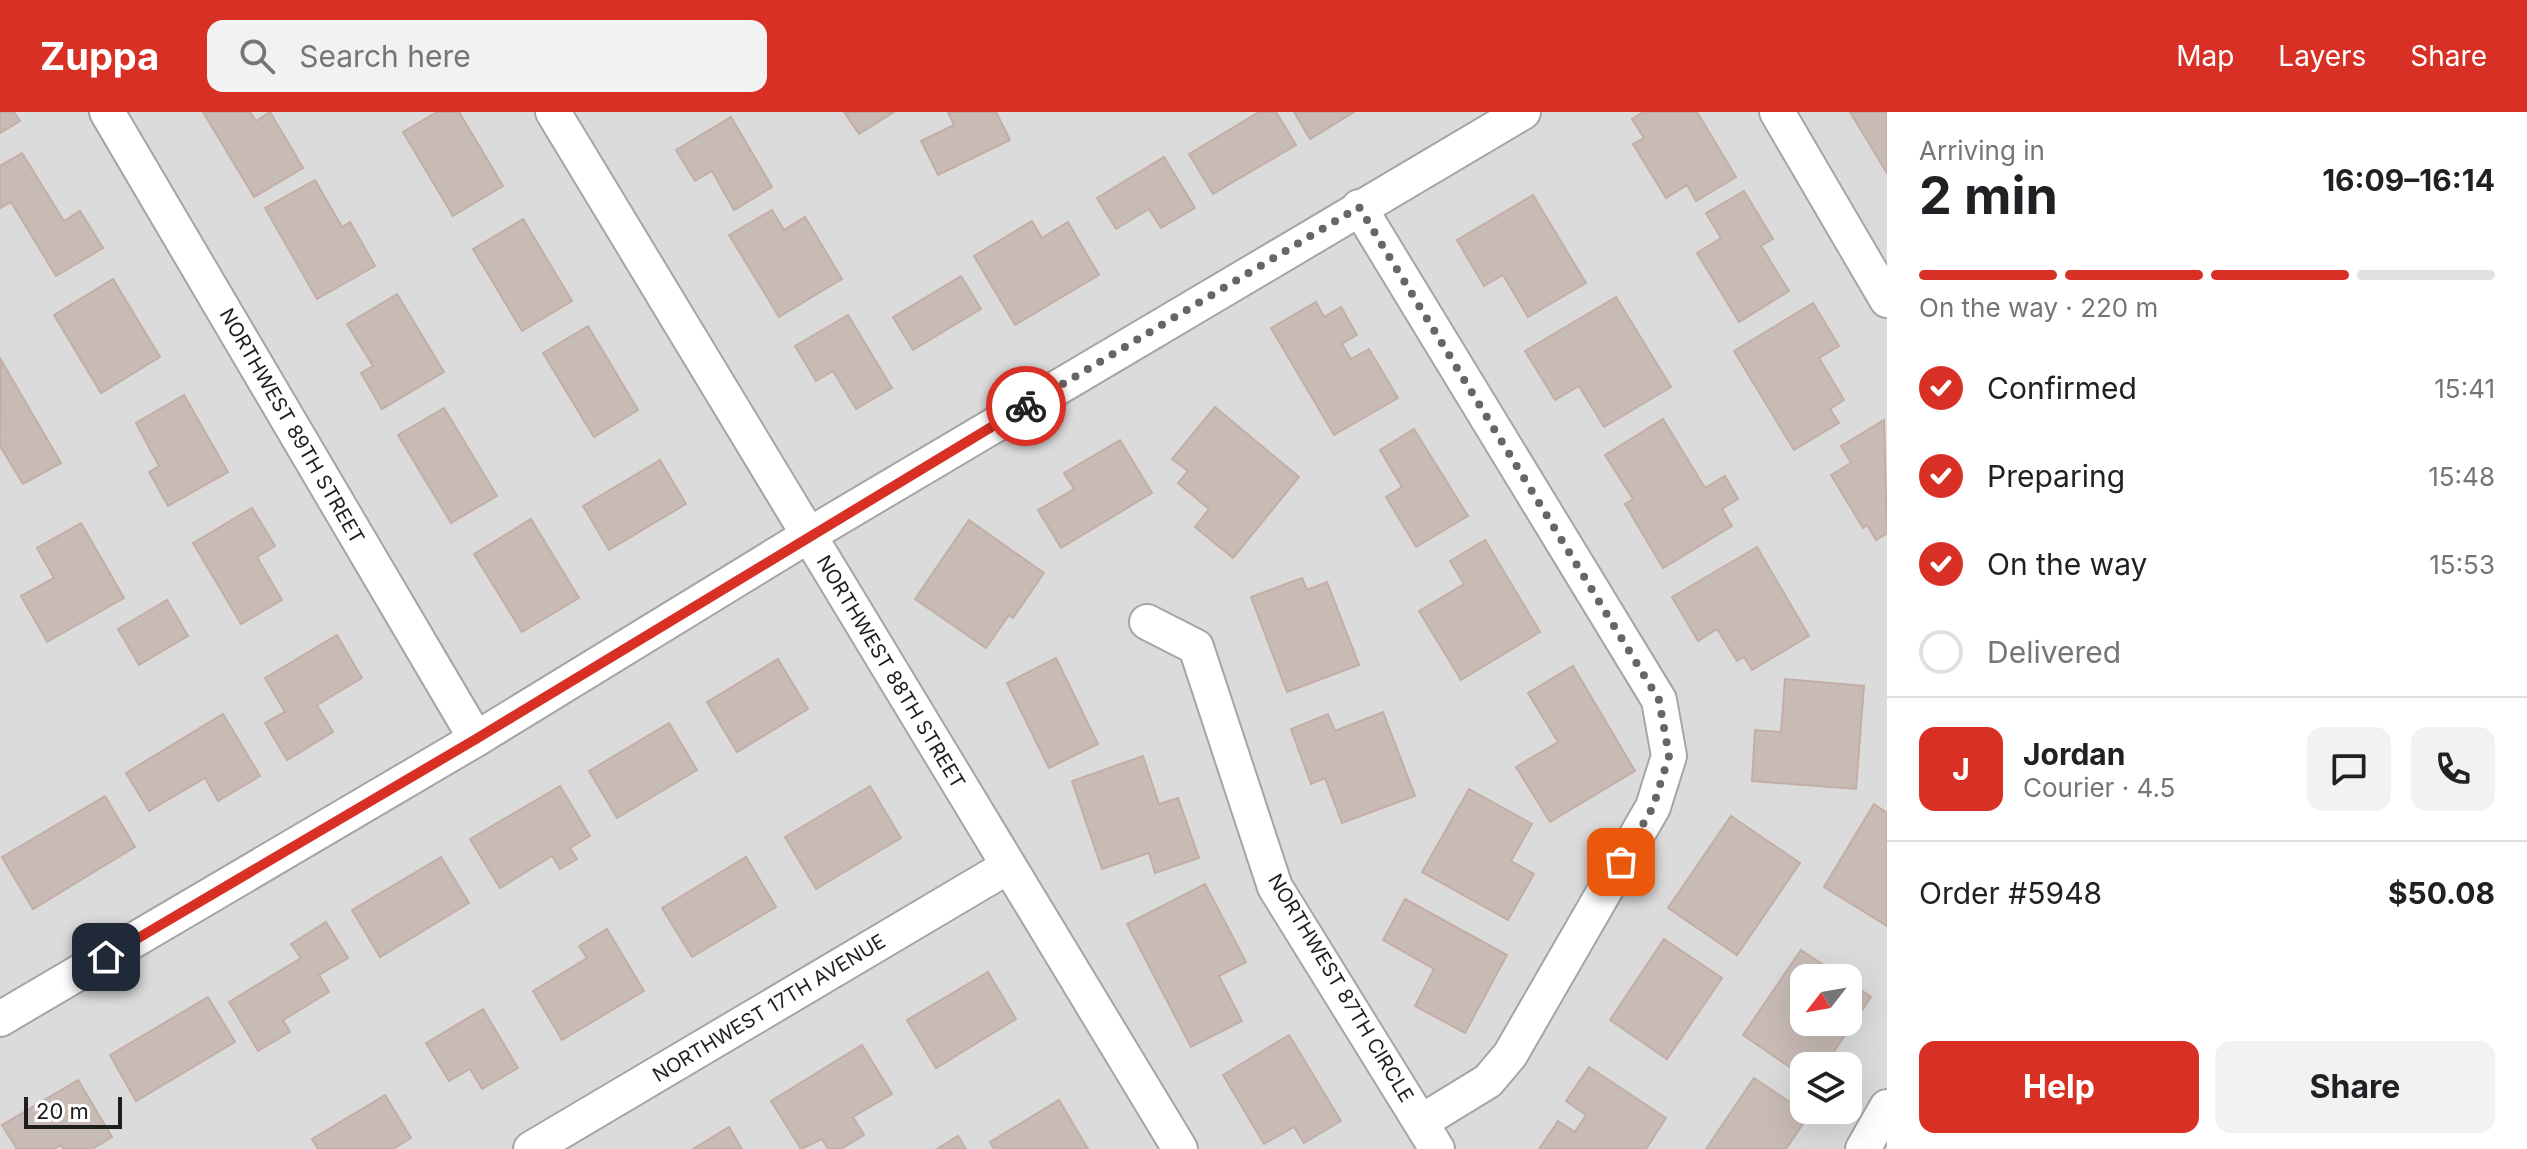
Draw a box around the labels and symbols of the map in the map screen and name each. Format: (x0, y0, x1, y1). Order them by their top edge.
street label: NORTHWEST 89TH STREET (215, 304, 369, 548)
courier (986, 366, 1066, 446)
street label: NORTHWEST 88TH STREET (812, 551, 970, 793)
pin (1587, 828, 1655, 896)
street label: NORTHWEST 87TH CIRCLE (1263, 870, 1419, 1106)
pin (72, 923, 140, 991)
street label: NORTHWEST 17TH AVENUE (648, 929, 890, 1087)
north arrow (1790, 964, 1862, 1036)
scale bar (24, 1093, 122, 1129)

